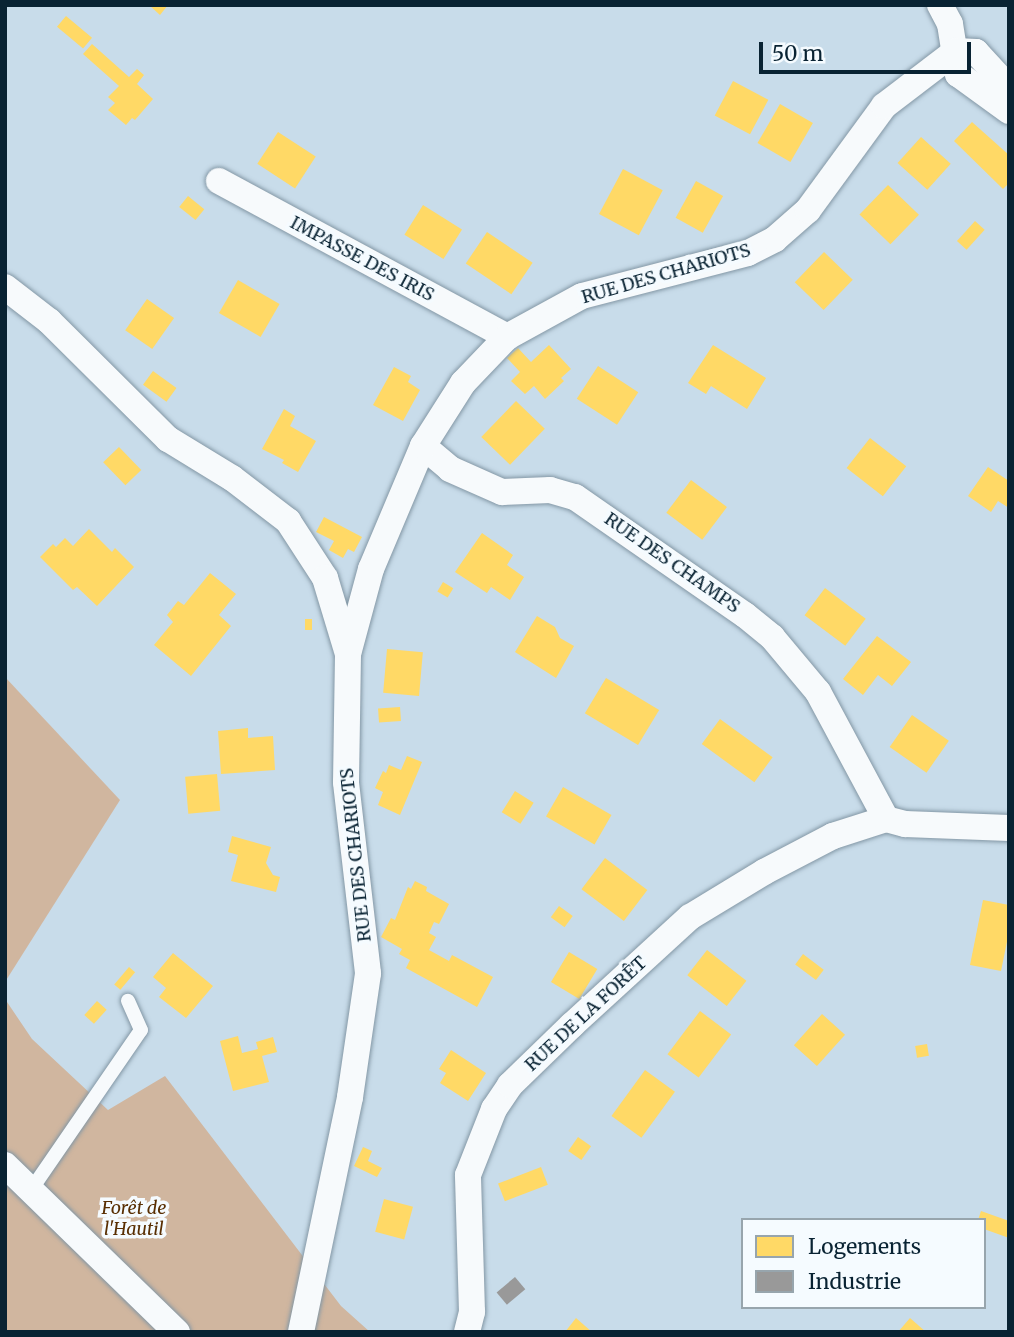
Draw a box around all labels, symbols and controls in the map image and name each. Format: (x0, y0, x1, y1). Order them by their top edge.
scale bar (762, 28, 974, 72)
text: 50 m (772, 40, 823, 67)
street label: IMPASSE DES IRIS (286, 212, 438, 306)
street label: RUE DES CHARIOTS (579, 240, 753, 308)
street label: RUE DES CHAMPS (600, 508, 744, 618)
street label: RUE DES CHARIOTS (336, 767, 376, 943)
street label: RUE DE LA FORÊT (521, 952, 651, 1076)
park label: Forêt de l'Hautil (102, 1198, 166, 1240)
legend (741, 1218, 986, 1309)
text: Logements (808, 1233, 921, 1260)
text: Industrie (808, 1268, 901, 1295)

